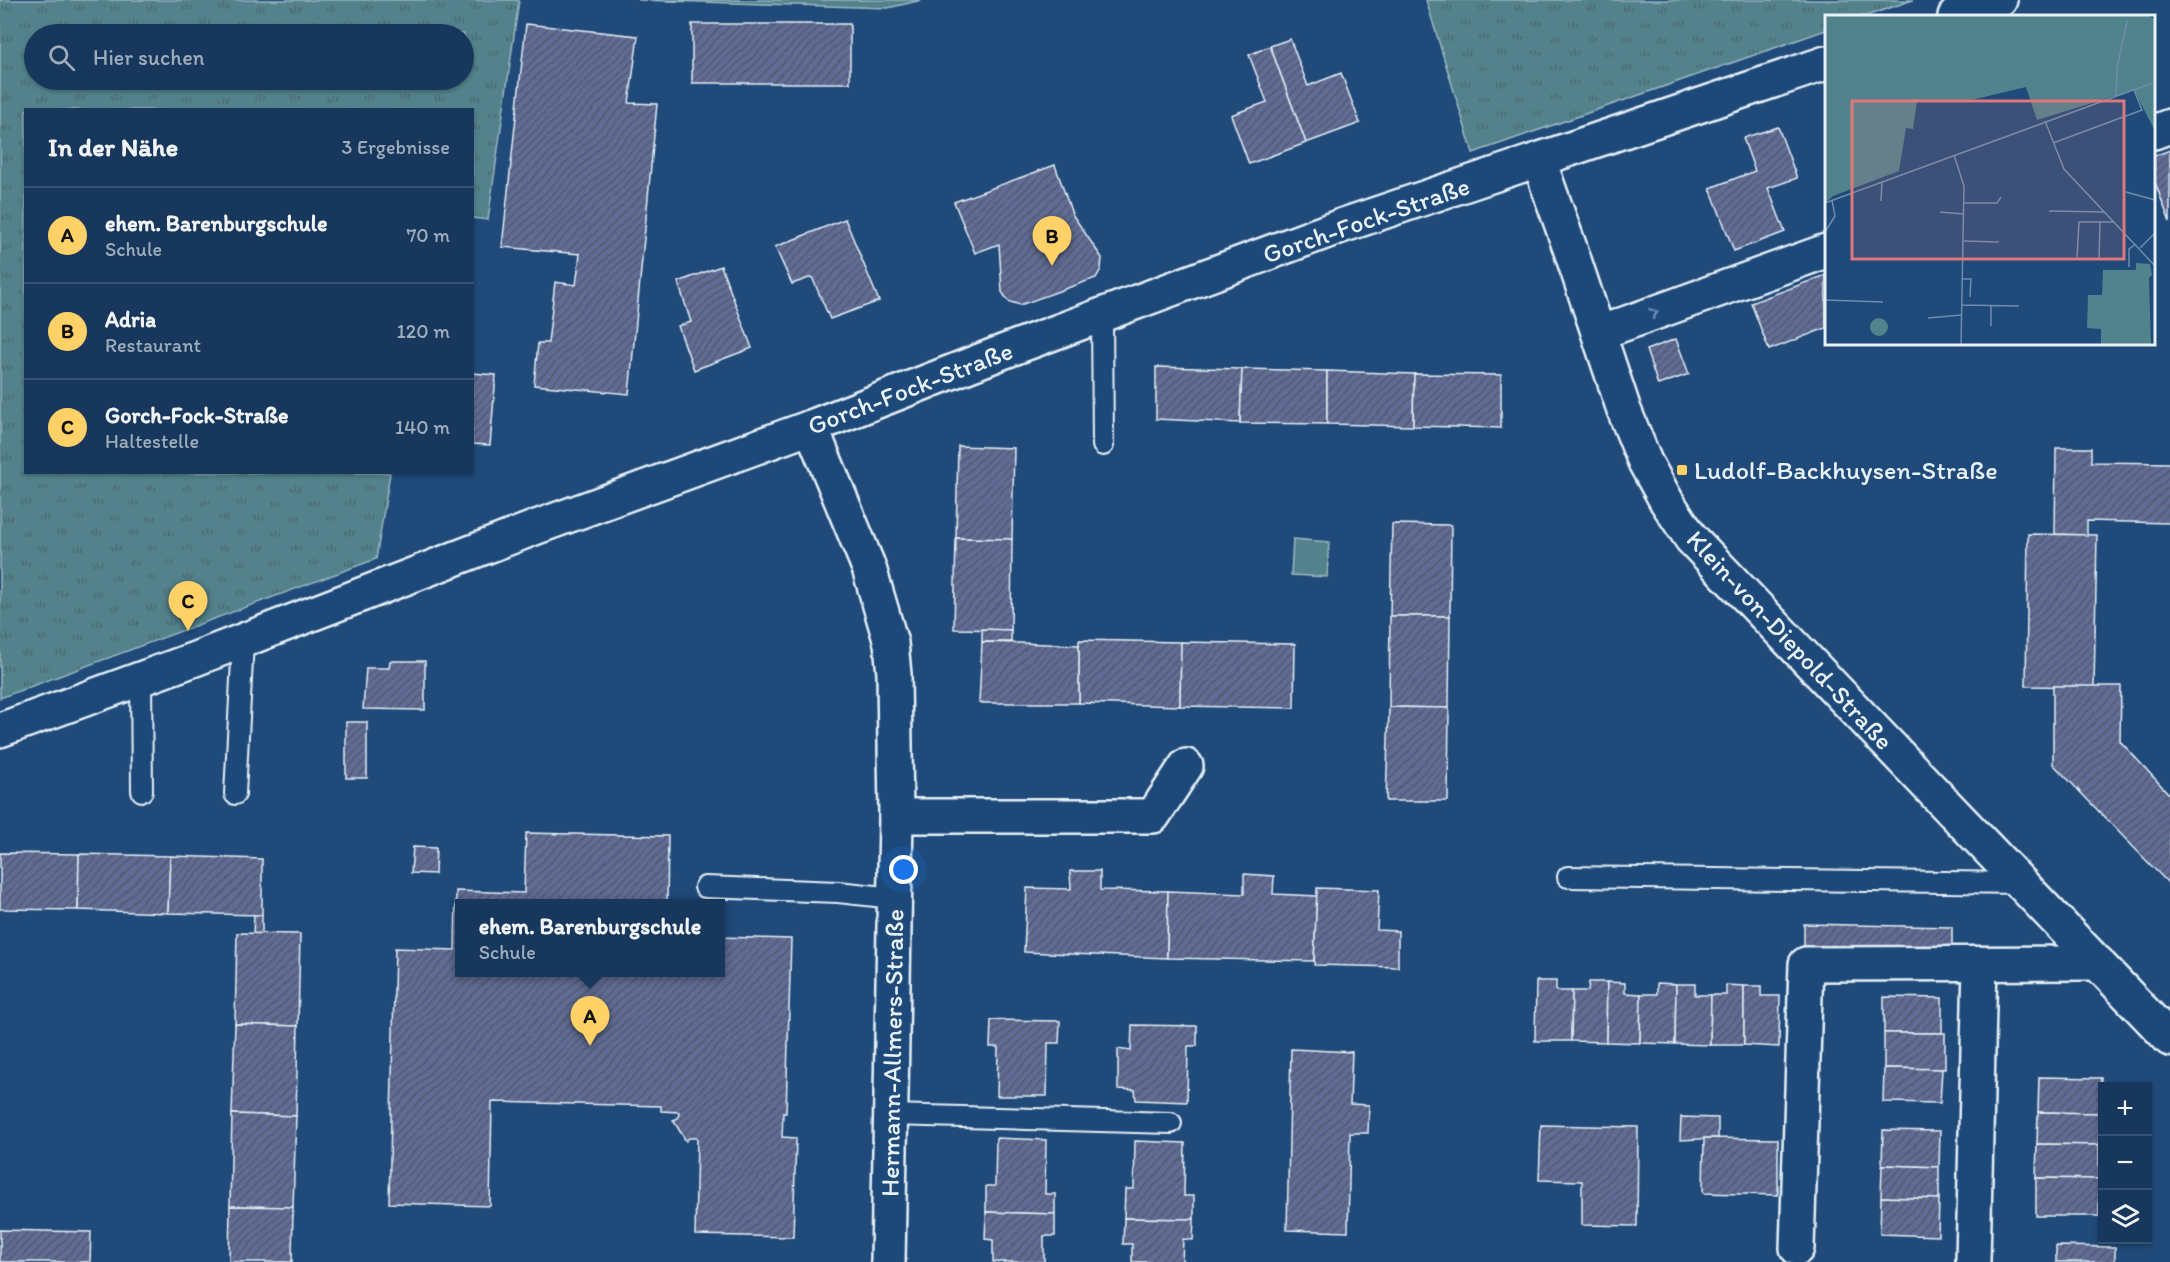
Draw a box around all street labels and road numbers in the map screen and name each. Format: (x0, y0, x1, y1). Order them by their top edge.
street label: Gorch-Fock-Straße (1258, 170, 1474, 270)
street label: Gorch-Fock-Straße (803, 334, 1017, 442)
street label: Klein-von-Diepold-Straße (1680, 524, 1900, 756)
street label: Hermann-Allmers-Straße (873, 909, 911, 1197)

